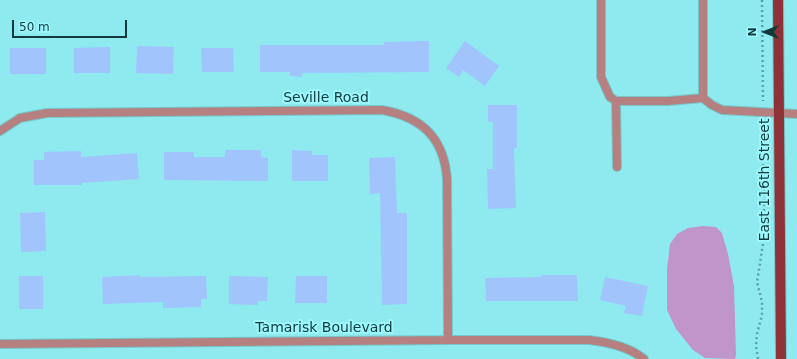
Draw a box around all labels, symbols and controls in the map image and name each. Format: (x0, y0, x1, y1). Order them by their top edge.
scale bar (14, 12, 129, 38)
north arrow (745, 12, 785, 52)
text: 50 m (19, 20, 50, 34)
text: N (746, 27, 759, 37)
street label: Seville Road (283, 90, 369, 106)
street label: East 116th Street (757, 119, 773, 241)
street label: Tamarisk Boulevard (255, 320, 393, 336)

